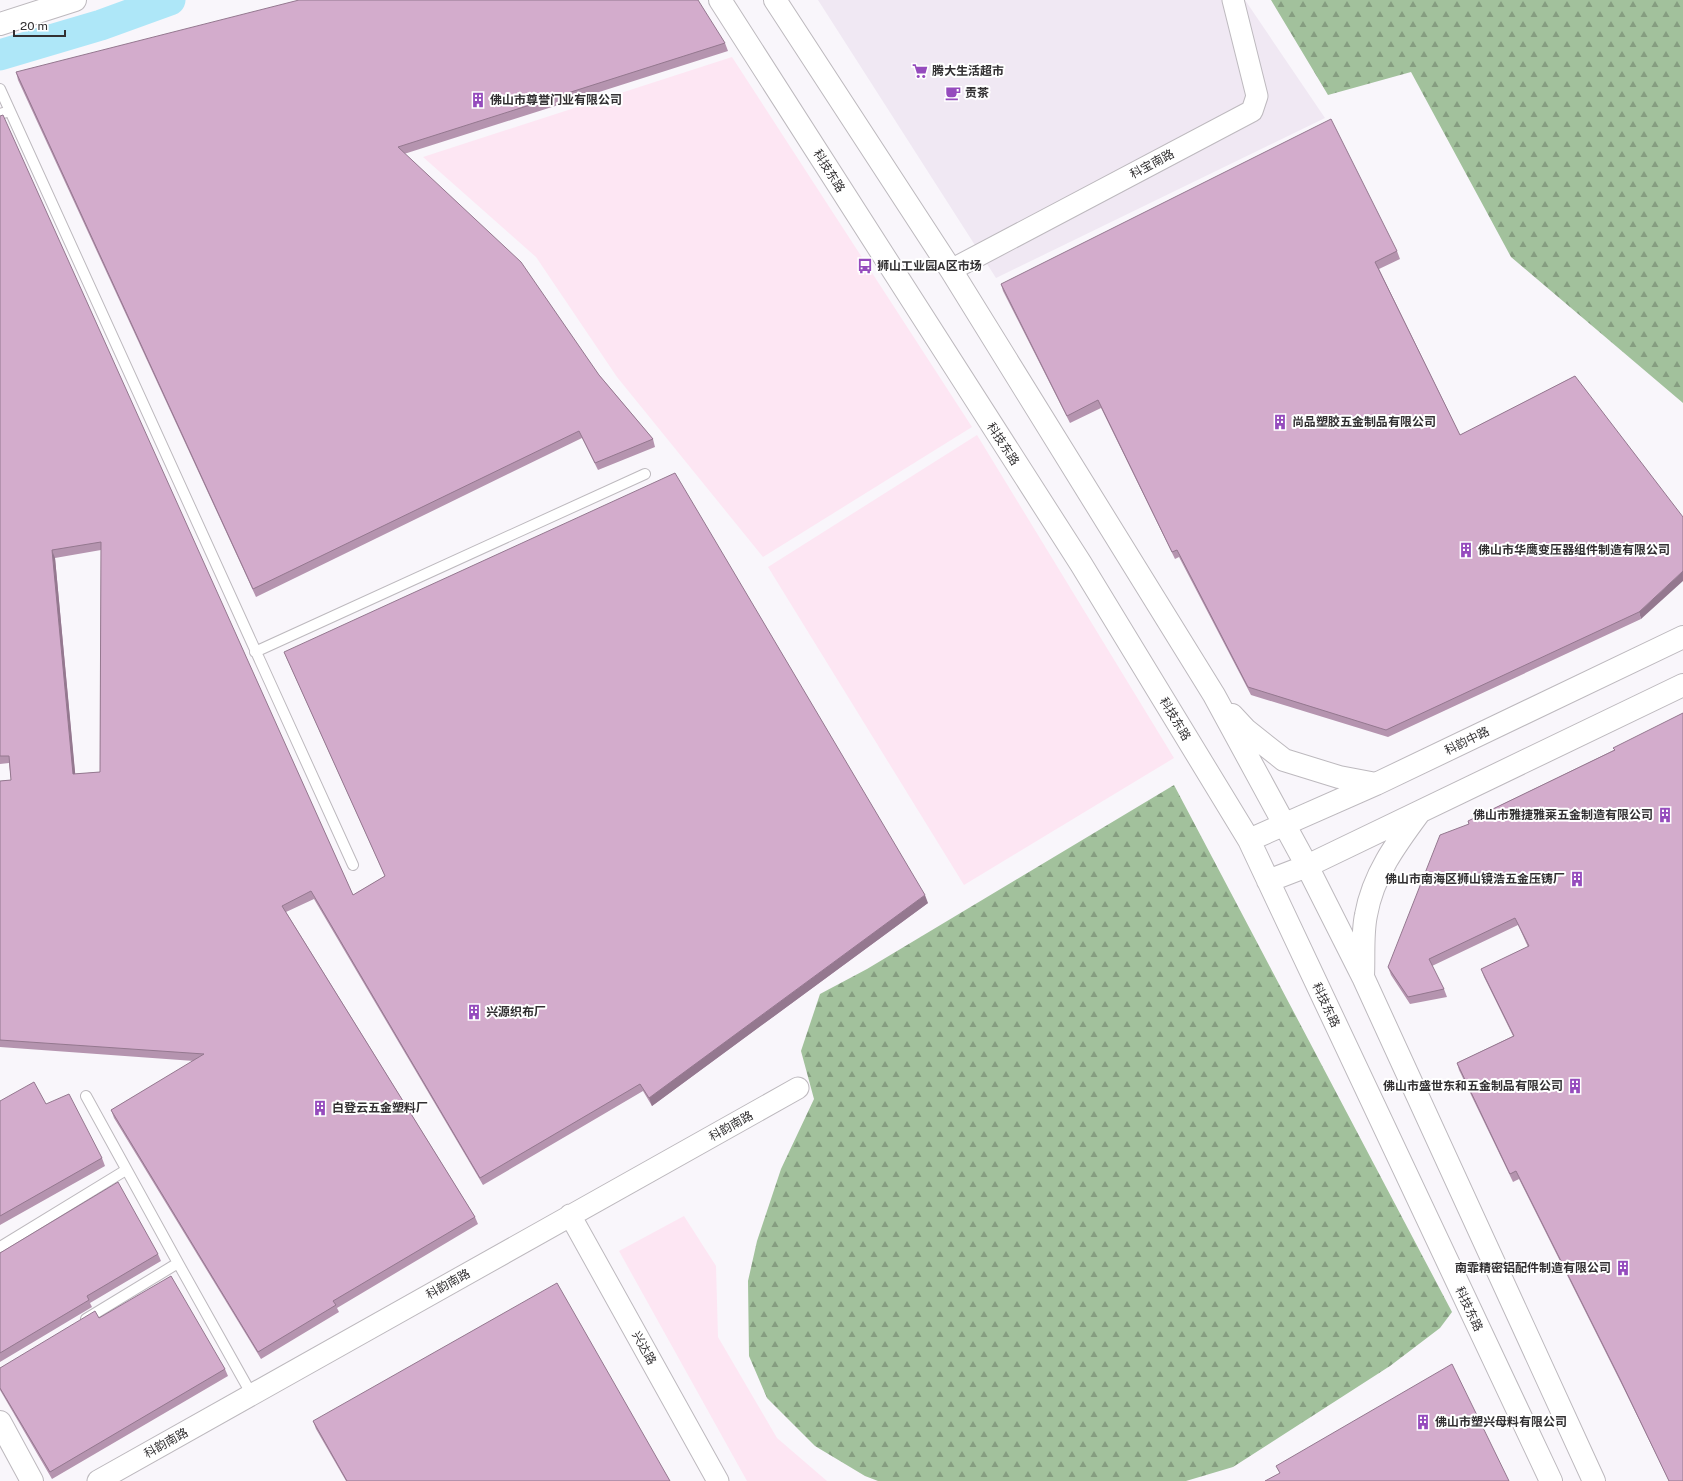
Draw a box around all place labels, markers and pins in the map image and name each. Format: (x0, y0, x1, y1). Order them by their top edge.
supermarket icon: 腾大生活超市 (911, 62, 929, 80)
place label: 腾大生活超市 (932, 64, 1004, 78)
cafe icon: 贡茶 (944, 84, 962, 102)
place label: 贡茶 (965, 86, 989, 100)
building icon: 佛山市尊誉门业有限公司 (469, 91, 487, 109)
place label: 佛山市尊誉门业有限公司 (490, 93, 622, 107)
bus stop icon: 狮山工业园A区市场 (856, 257, 874, 275)
place label: 狮山工业园A区市场 (877, 259, 982, 273)
building icon: 尚品塑胶五金制品有限公司 (1271, 413, 1289, 431)
place label: 尚品塑胶五金制品有限公司 (1292, 415, 1436, 429)
building icon: 佛山市华鹰变压器组件制造有限公司 (1457, 541, 1475, 559)
place label: 佛山市华鹰变压器组件制造有限公司 (1478, 543, 1670, 557)
building icon: 佛山市雅捷雅莱五金制造有限公司 (1656, 806, 1674, 824)
place label: 佛山市雅捷雅莱五金制造有限公司 (1473, 808, 1653, 822)
building icon: 佛山市南海区狮山镜浩五金压铸厂 (1568, 870, 1586, 888)
place label: 佛山市南海区狮山镜浩五金压铸厂 (1385, 872, 1565, 886)
building icon: 兴源织布厂 (465, 1003, 483, 1021)
place label: 兴源织布厂 (486, 1005, 546, 1019)
building icon: 佛山市盛世东和五金制品有限公司 (1566, 1077, 1584, 1095)
place label: 佛山市盛世东和五金制品有限公司 (1383, 1079, 1563, 1093)
building icon: 白登云五金塑料厂 (311, 1099, 329, 1117)
place label: 白登云五金塑料厂 (332, 1101, 428, 1115)
building icon: 南霏精密铝配件制造有限公司 (1614, 1259, 1632, 1277)
place label: 南霏精密铝配件制造有限公司 (1455, 1261, 1611, 1275)
building icon: 佛山市塑兴母料有限公司 (1414, 1413, 1432, 1431)
place label: 佛山市塑兴母料有限公司 (1435, 1415, 1567, 1429)

